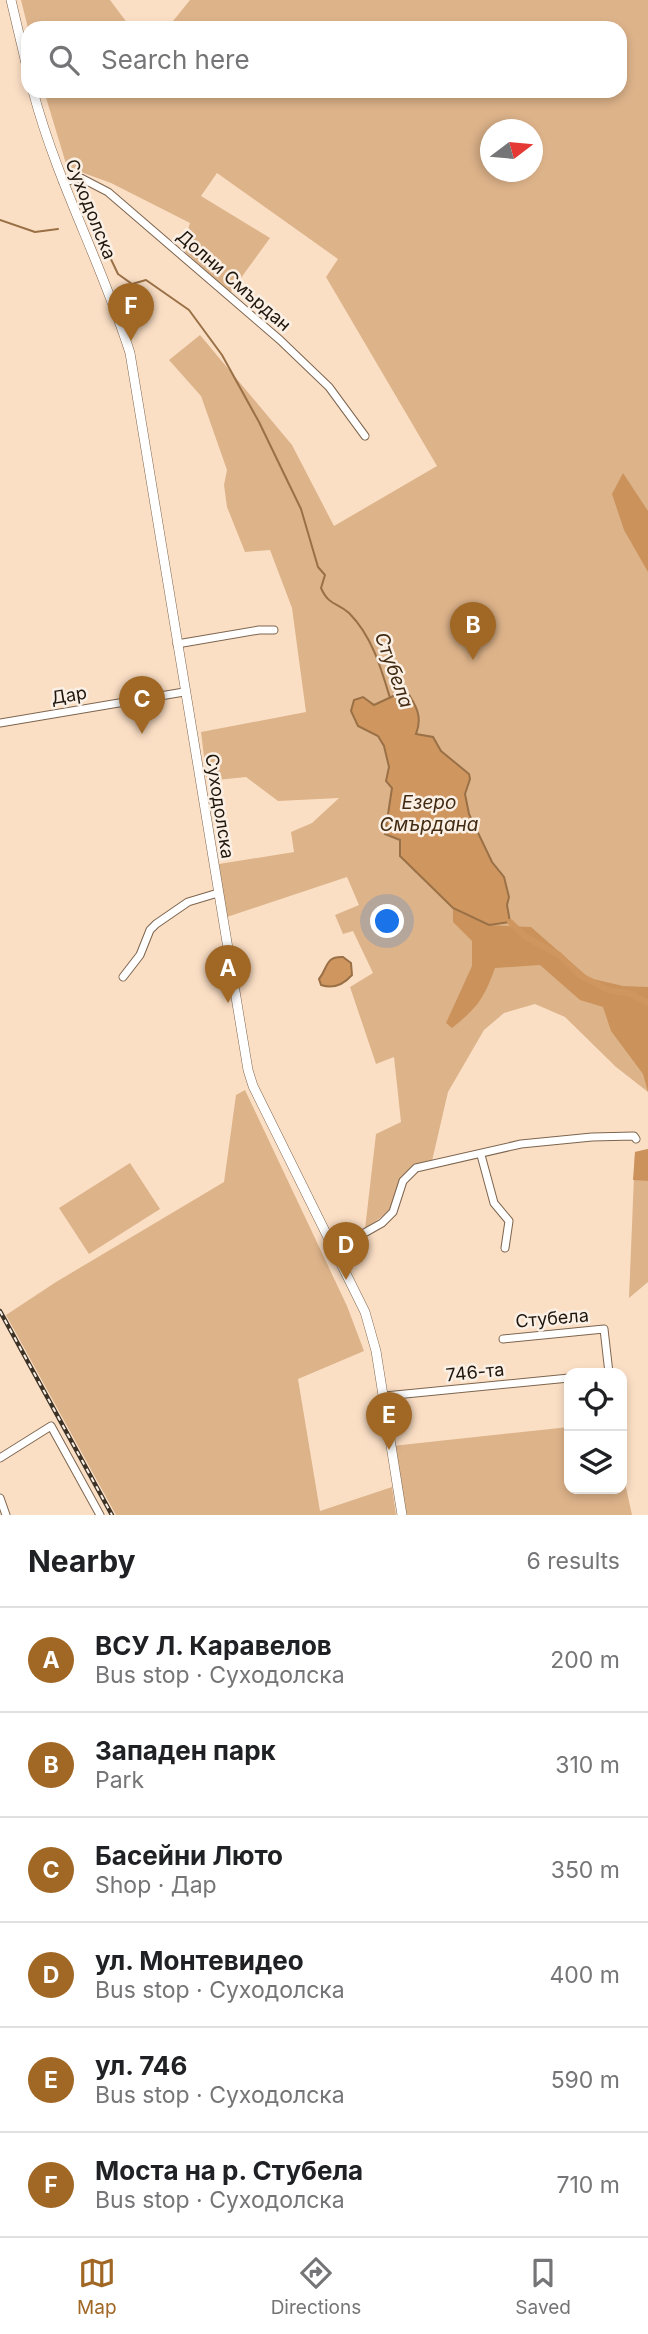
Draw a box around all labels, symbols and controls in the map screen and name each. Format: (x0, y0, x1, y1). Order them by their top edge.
search box (21, 21, 627, 98)
icon: search (45, 41, 83, 79)
text: Search here (101, 44, 250, 75)
north arrow (480, 119, 543, 182)
street label: Суходолска (61, 156, 121, 262)
street label: Долни Смърдан (173, 225, 295, 335)
pin: F (108, 283, 154, 341)
pin: B (450, 602, 496, 660)
water label: Стубела (370, 629, 418, 711)
pin: C (119, 676, 165, 734)
street label: Дар (50, 682, 88, 708)
street label: Суходолска (201, 752, 239, 860)
water label: Езеро Смърдана (380, 791, 479, 836)
your location (370, 904, 404, 938)
pin: A (205, 945, 251, 1003)
pin: D (323, 1222, 369, 1280)
street label: Стубела (514, 1304, 590, 1332)
street label: 746-та (445, 1358, 505, 1386)
map controls (564, 1368, 627, 1494)
button: locate (564, 1368, 627, 1431)
pin: E (366, 1392, 412, 1450)
button: layers (564, 1431, 627, 1494)
text: Nearby (28, 1543, 136, 1579)
text: 6 results (526, 1547, 620, 1575)
text: ВСУ Л. Каравелов (95, 1630, 332, 1661)
text: A (42, 1646, 60, 1674)
text: 200 m (550, 1646, 620, 1674)
text: Bus stop · Суходолска (95, 1661, 345, 1689)
text: Западен парк (95, 1735, 276, 1766)
text: B (43, 1751, 59, 1779)
text: 310 m (555, 1751, 620, 1779)
text: Park (95, 1766, 144, 1794)
text: Басейни Люто (95, 1840, 283, 1871)
text: C (42, 1856, 60, 1884)
text: 350 m (551, 1856, 620, 1884)
text: Shop · Дар (95, 1871, 217, 1899)
text: ул. Монтевидео (95, 1945, 304, 1976)
text: D (43, 1961, 59, 1989)
text: 400 m (550, 1961, 620, 1989)
text: Bus stop · Суходолска (95, 1976, 345, 2004)
text: ул. 746 (95, 2050, 187, 2081)
text: E (44, 2066, 58, 2094)
text: 590 m (551, 2066, 620, 2094)
text: Bus stop · Суходолска (95, 2081, 345, 2109)
text: Моста на р. Стубела (95, 2155, 363, 2186)
text: F (44, 2171, 58, 2199)
text: 710 m (557, 2171, 620, 2199)
text: Bus stop · Суходолска (95, 2186, 345, 2214)
tab: Map (77, 2254, 117, 2319)
tab: Directions (271, 2254, 361, 2319)
tab: Saved (515, 2254, 571, 2319)

